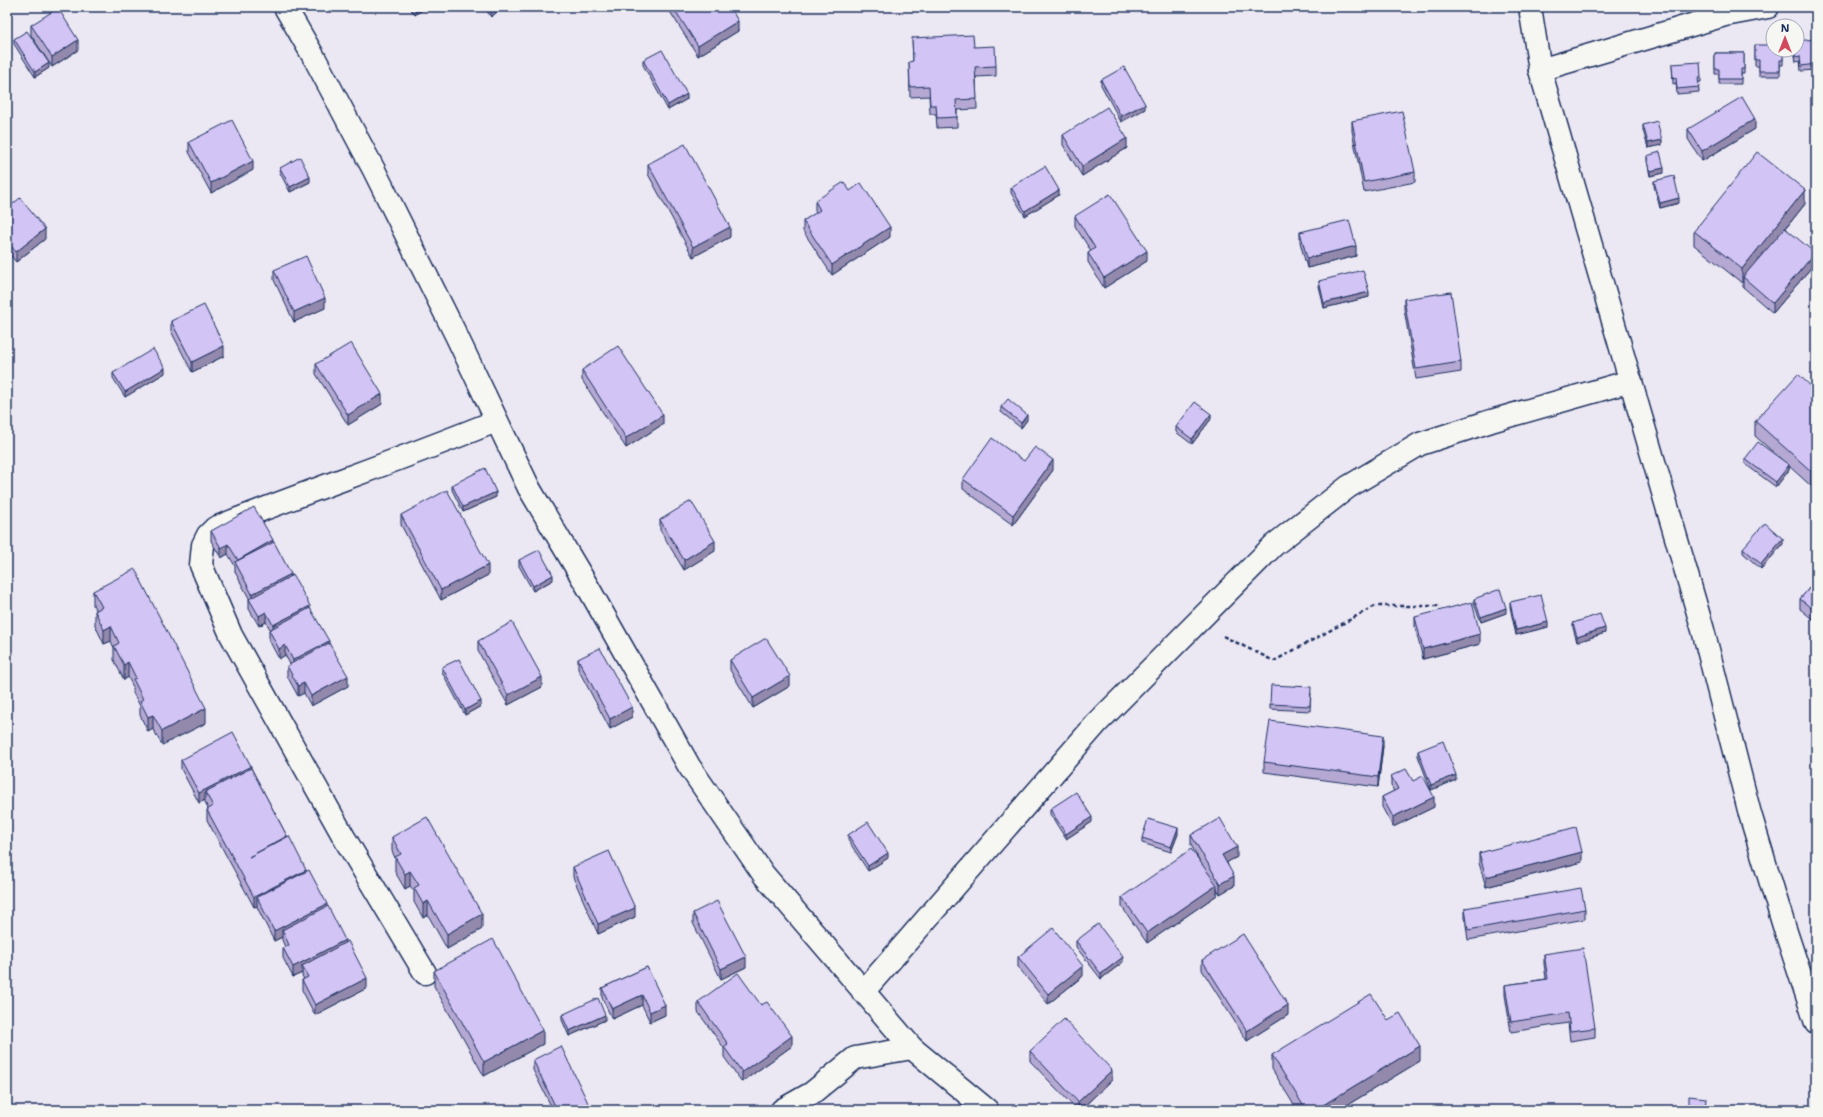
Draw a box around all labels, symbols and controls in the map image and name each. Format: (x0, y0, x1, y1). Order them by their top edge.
north arrow (1765, 18, 1805, 58)
text: N (1781, 21, 1790, 36)

